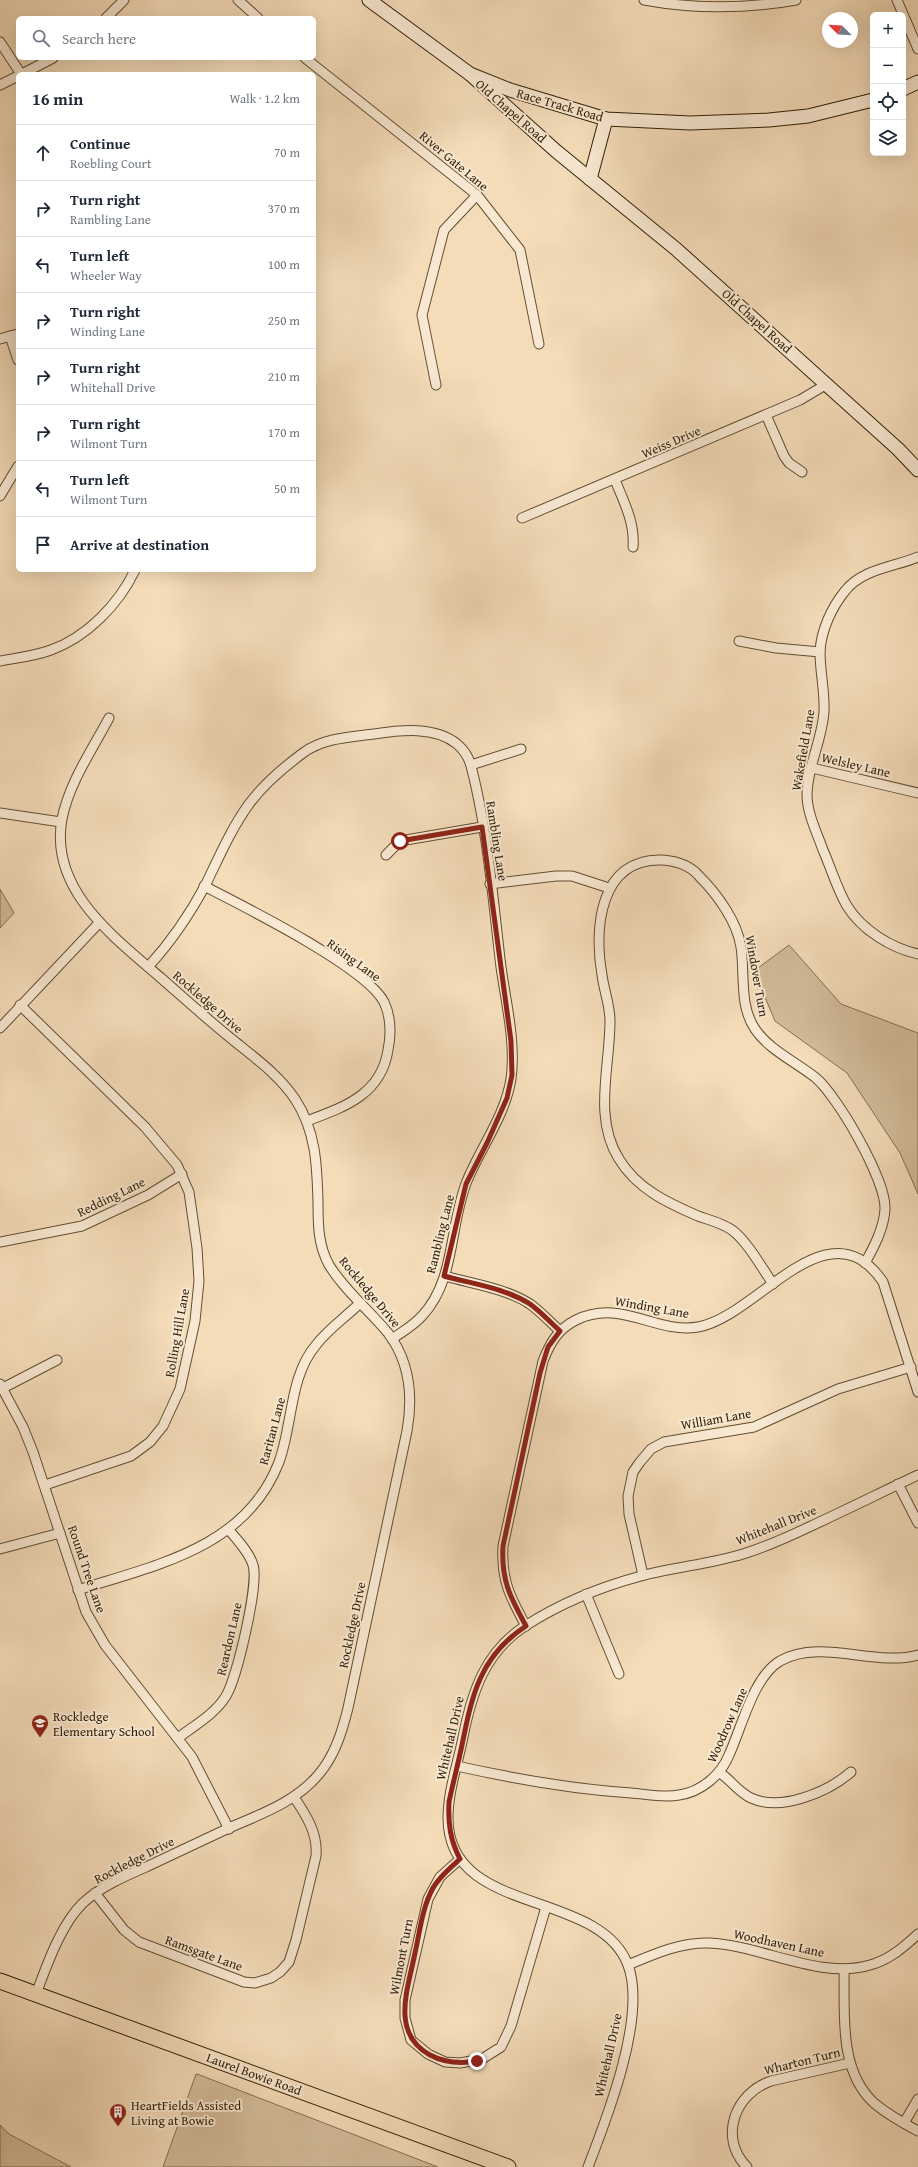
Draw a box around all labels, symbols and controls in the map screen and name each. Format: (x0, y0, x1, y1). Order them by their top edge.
north arrow (822, 12, 858, 48)
map controls (870, 12, 906, 156)
button: + (870, 12, 906, 48)
search box (16, 16, 316, 60)
icon: search (30, 27, 52, 49)
text: Search here (62, 28, 136, 49)
button: − (870, 48, 906, 84)
street label: Old Chapel Road (471, 75, 551, 147)
street label: Race Track Road (514, 84, 606, 126)
button: locate (870, 84, 906, 120)
text: 16 min (32, 86, 83, 111)
text: Walk · 1.2 km (229, 89, 300, 108)
button: layers (870, 120, 906, 156)
street label: River Gate Lane (415, 126, 493, 196)
text: Continue (70, 133, 131, 154)
icon: ahead (32, 142, 54, 164)
text: 70 m (274, 143, 300, 162)
text: Roebling Court (70, 154, 152, 173)
text: Turn right (70, 189, 141, 210)
icon: right (32, 198, 54, 220)
text: 370 m (268, 199, 300, 218)
text: Rambling Lane (70, 210, 151, 229)
text: Turn left (70, 245, 129, 266)
icon: left (32, 254, 54, 276)
text: 100 m (268, 255, 300, 274)
text: Wheeler Way (70, 266, 142, 285)
street label: Old Chapel Road (718, 284, 796, 358)
text: Turn right (70, 301, 141, 322)
icon: right (32, 310, 54, 332)
text: 250 m (268, 311, 300, 330)
text: Winding Lane (70, 322, 145, 341)
text: Turn right (70, 357, 141, 378)
icon: right (32, 366, 54, 388)
text: 210 m (268, 367, 300, 386)
text: Whitehall Drive (70, 378, 155, 397)
text: Turn right (70, 413, 141, 434)
street label: Weiss Drive (638, 421, 704, 463)
icon: right (32, 422, 54, 444)
text: 170 m (268, 423, 300, 442)
text: Wilmont Turn (70, 434, 147, 453)
text: Turn left (70, 469, 129, 490)
icon: left (32, 478, 54, 500)
text: 50 m (274, 479, 300, 498)
text: Wilmont Turn (70, 490, 147, 509)
icon: arrive (32, 534, 54, 556)
text: Arrive at destination (70, 534, 209, 555)
street label: Wakefield Lane (786, 708, 820, 792)
street label: Welsley Lane (820, 748, 892, 782)
street label: Rambling Lane (481, 800, 513, 882)
route start (391, 832, 409, 850)
street label: Rising Lane (323, 934, 385, 986)
street label: Windover Turn (740, 934, 774, 1019)
street label: Rockledge Drive (169, 966, 247, 1038)
street label: Redding Lane (74, 1172, 148, 1222)
street label: Rambling Lane (421, 1193, 459, 1275)
street label: Rockledge Drive (335, 1252, 405, 1332)
street label: Rolling Hill Lane (160, 1287, 194, 1379)
street label: Winding Lane (613, 1291, 691, 1323)
street label: Raritan Lane (254, 1395, 290, 1467)
street label: William Lane (679, 1403, 753, 1435)
street label: Whitehall Drive (733, 1500, 819, 1550)
street label: Round Tree Lane (63, 1523, 111, 1615)
street label: Rockledge Drive (334, 1580, 370, 1670)
street label: Reardon Lane (211, 1601, 247, 1677)
street label: Woodrow Lane (702, 1684, 752, 1766)
street label: Whitehall Drive (431, 1694, 469, 1782)
place label: Rockledge Elementary School (53, 1707, 155, 1741)
school or university icon: Rockledge Elementary School (30, 1713, 50, 1738)
street label: Rockledge Drive (91, 1832, 177, 1888)
street label: Wilmont Turn (384, 1917, 418, 1997)
street label: Woodhaven Lane (732, 1924, 826, 1962)
street label: Ramsgate Lane (162, 1930, 246, 1976)
street label: Whitehall Drive (589, 2011, 627, 2099)
street label: Wharton Turn (762, 2042, 843, 2080)
street label: Laurel Bowie Road (204, 2048, 304, 2100)
route end (468, 2052, 486, 2070)
place label: HeartFields Assisted Living at Bowie (131, 2096, 241, 2130)
building icon: HeartFields Assisted Living at Bowie (108, 2102, 128, 2127)

